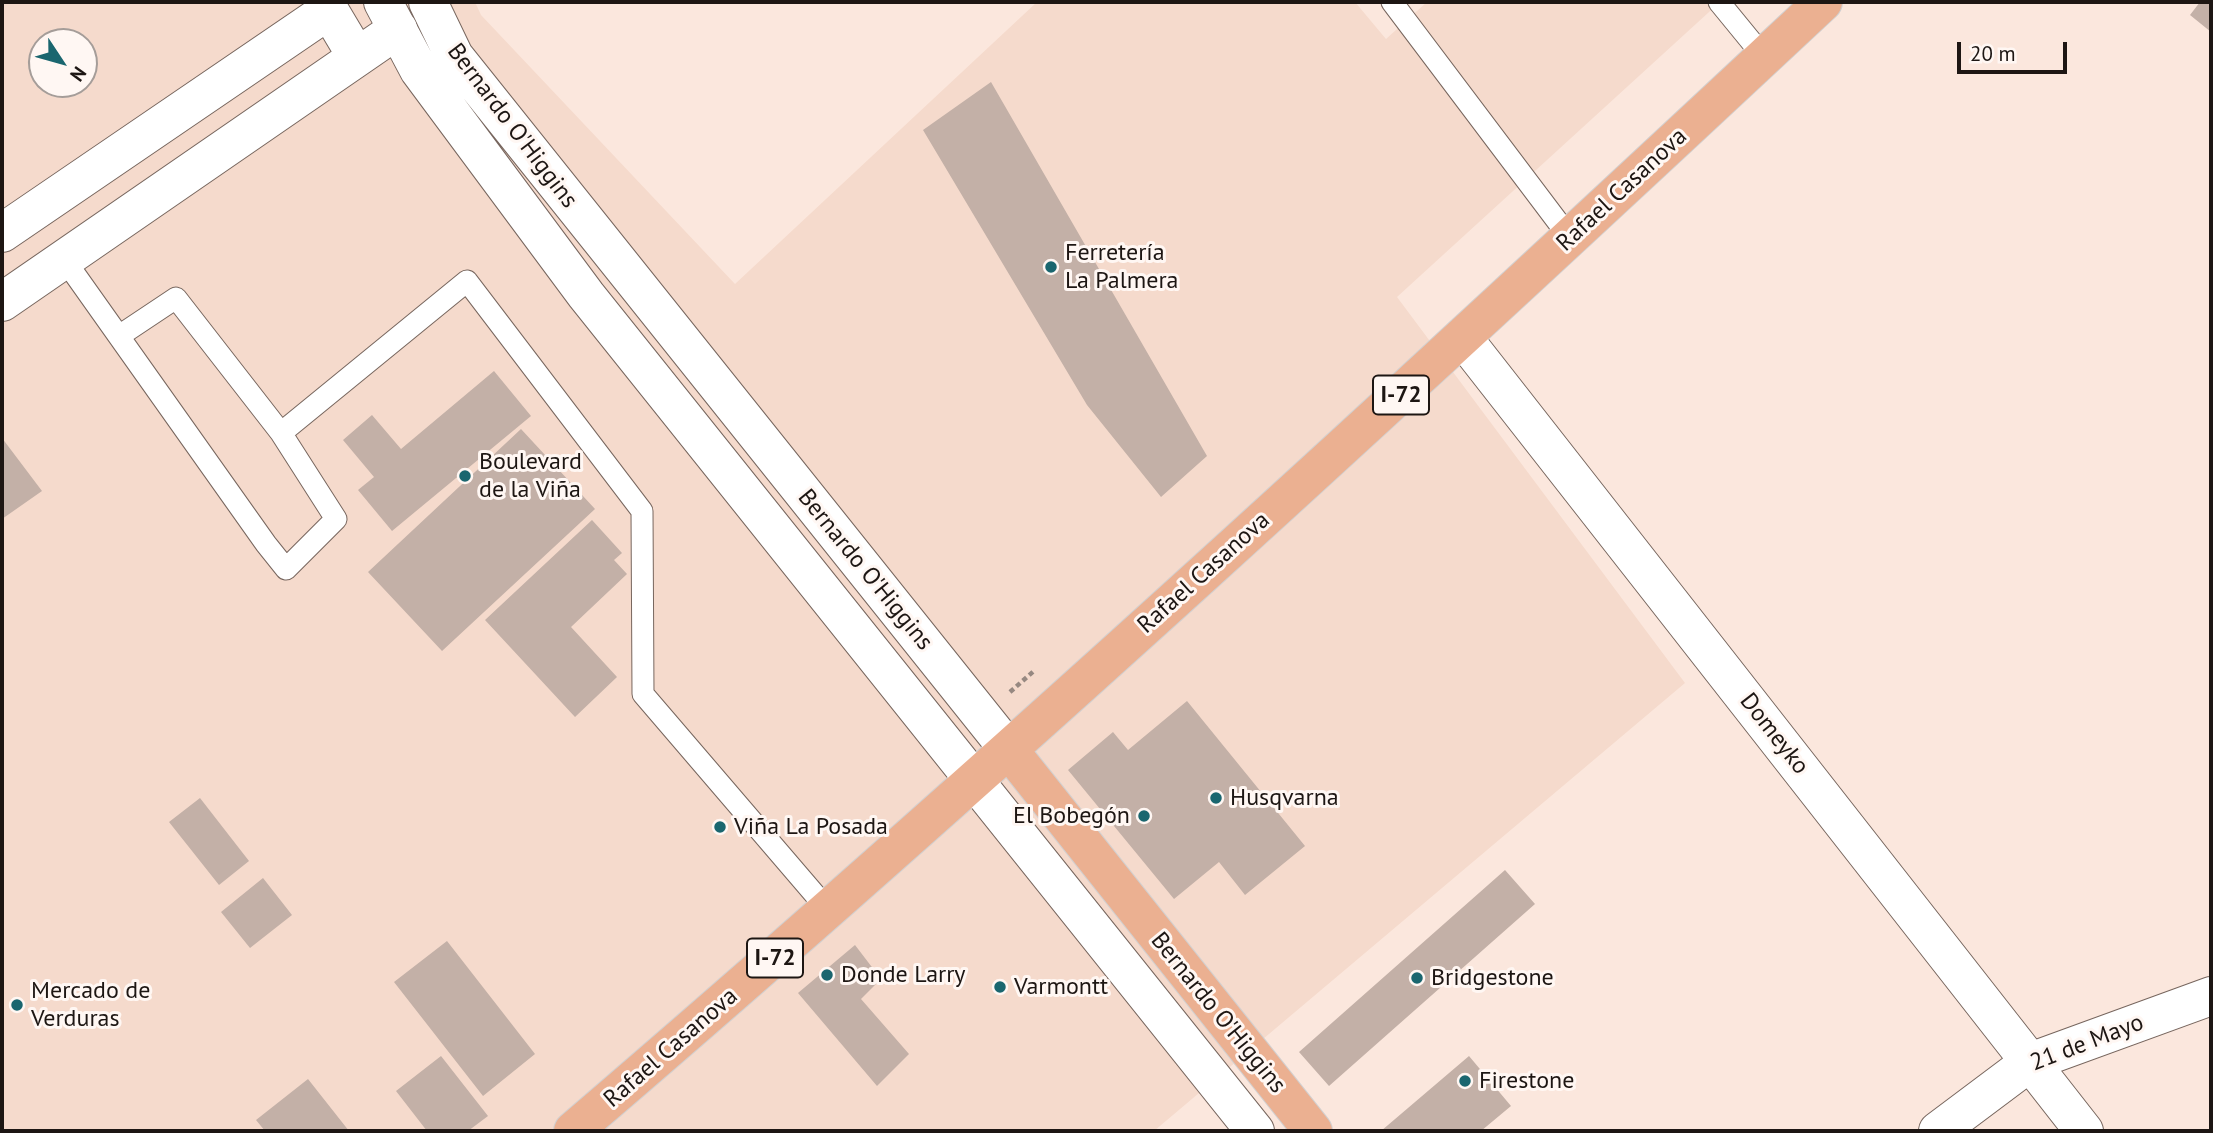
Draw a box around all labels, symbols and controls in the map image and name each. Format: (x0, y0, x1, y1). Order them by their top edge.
north arrow (28, 28, 98, 98)
scale bar (1961, 28, 2071, 72)
street label: Bernardo O'Higgins (441, 38, 583, 214)
text: 20 m (1970, 40, 2016, 67)
text: N (65, 62, 92, 86)
street label: Rafael Casanova (1551, 122, 1693, 258)
place label: Ferretería La Palmera (1065, 239, 1178, 295)
marker: Ferretería La Palmera (1043, 259, 1059, 275)
road number: I-72 (1373, 376, 1429, 414)
place label: Boulevard de la Viña (479, 448, 582, 504)
marker: Boulevard de la Viña (457, 468, 473, 484)
street label: Bernardo O'Higgins (791, 484, 939, 656)
street label: Rafael Casanova (1132, 506, 1276, 640)
street label: Domeyko (1733, 688, 1815, 780)
place label: Husqvarna (1230, 784, 1339, 812)
marker: Husqvarna (1208, 790, 1224, 806)
place label: El Bobegón (1013, 802, 1130, 830)
marker: El Bobegón (1136, 808, 1152, 824)
place label: Viña La Posada (734, 813, 888, 841)
marker: Viña La Posada (712, 819, 728, 835)
street label: Bernardo O'Higgins (1144, 927, 1292, 1099)
road number: I-72 (747, 939, 803, 978)
place label: Donde Larry (841, 961, 966, 989)
place label: Bridgestone (1431, 964, 1554, 992)
marker: Donde Larry (819, 967, 835, 983)
marker: Bridgestone (1409, 970, 1425, 986)
place label: Varmontt (1014, 973, 1108, 1001)
place label: Mercado de Verduras (31, 977, 150, 1033)
marker: Varmontt (992, 979, 1008, 995)
street label: Rafael Casanova (598, 982, 744, 1114)
marker: Mercado de Verduras (9, 997, 25, 1013)
street label: 21 de Mayo (2026, 1008, 2148, 1078)
place label: Firestone (1479, 1067, 1574, 1095)
marker: Firestone (1457, 1073, 1473, 1089)

